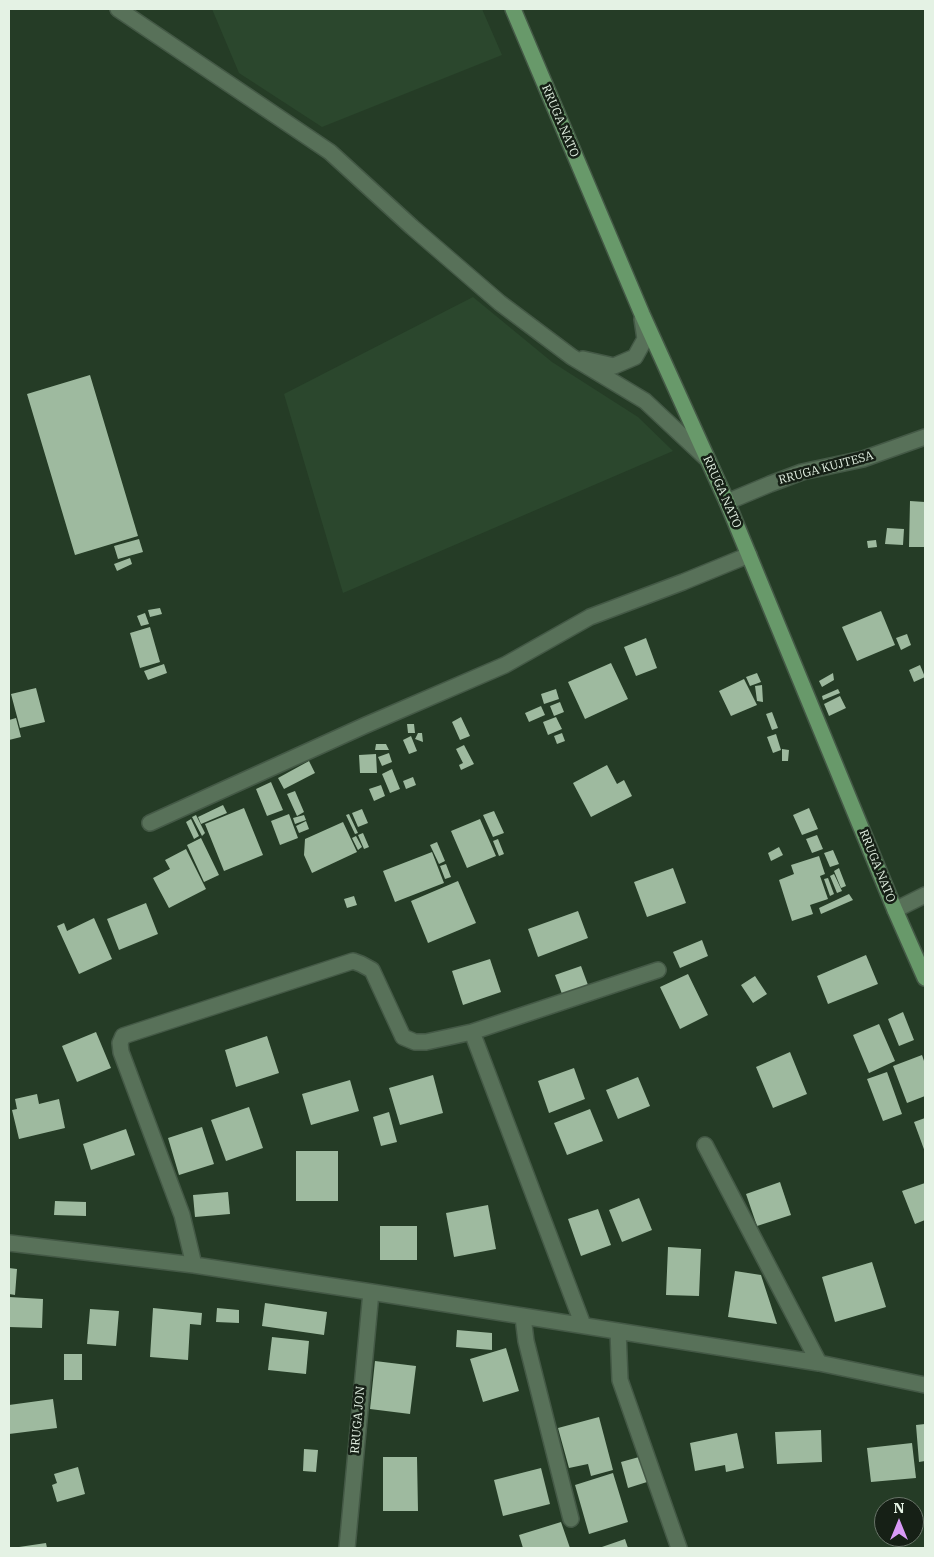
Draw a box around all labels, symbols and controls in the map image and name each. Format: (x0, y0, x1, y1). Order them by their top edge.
street label: RRUGA NATO (538, 83, 582, 159)
street label: RRUGA KUJTESA (777, 448, 875, 488)
street label: RRUGA NATO (700, 454, 744, 530)
street label: RRUGA NATO (856, 827, 898, 905)
street label: RRUGA JON (348, 1386, 368, 1454)
north arrow (874, 1497, 924, 1547)
text: N (893, 1499, 905, 1517)

